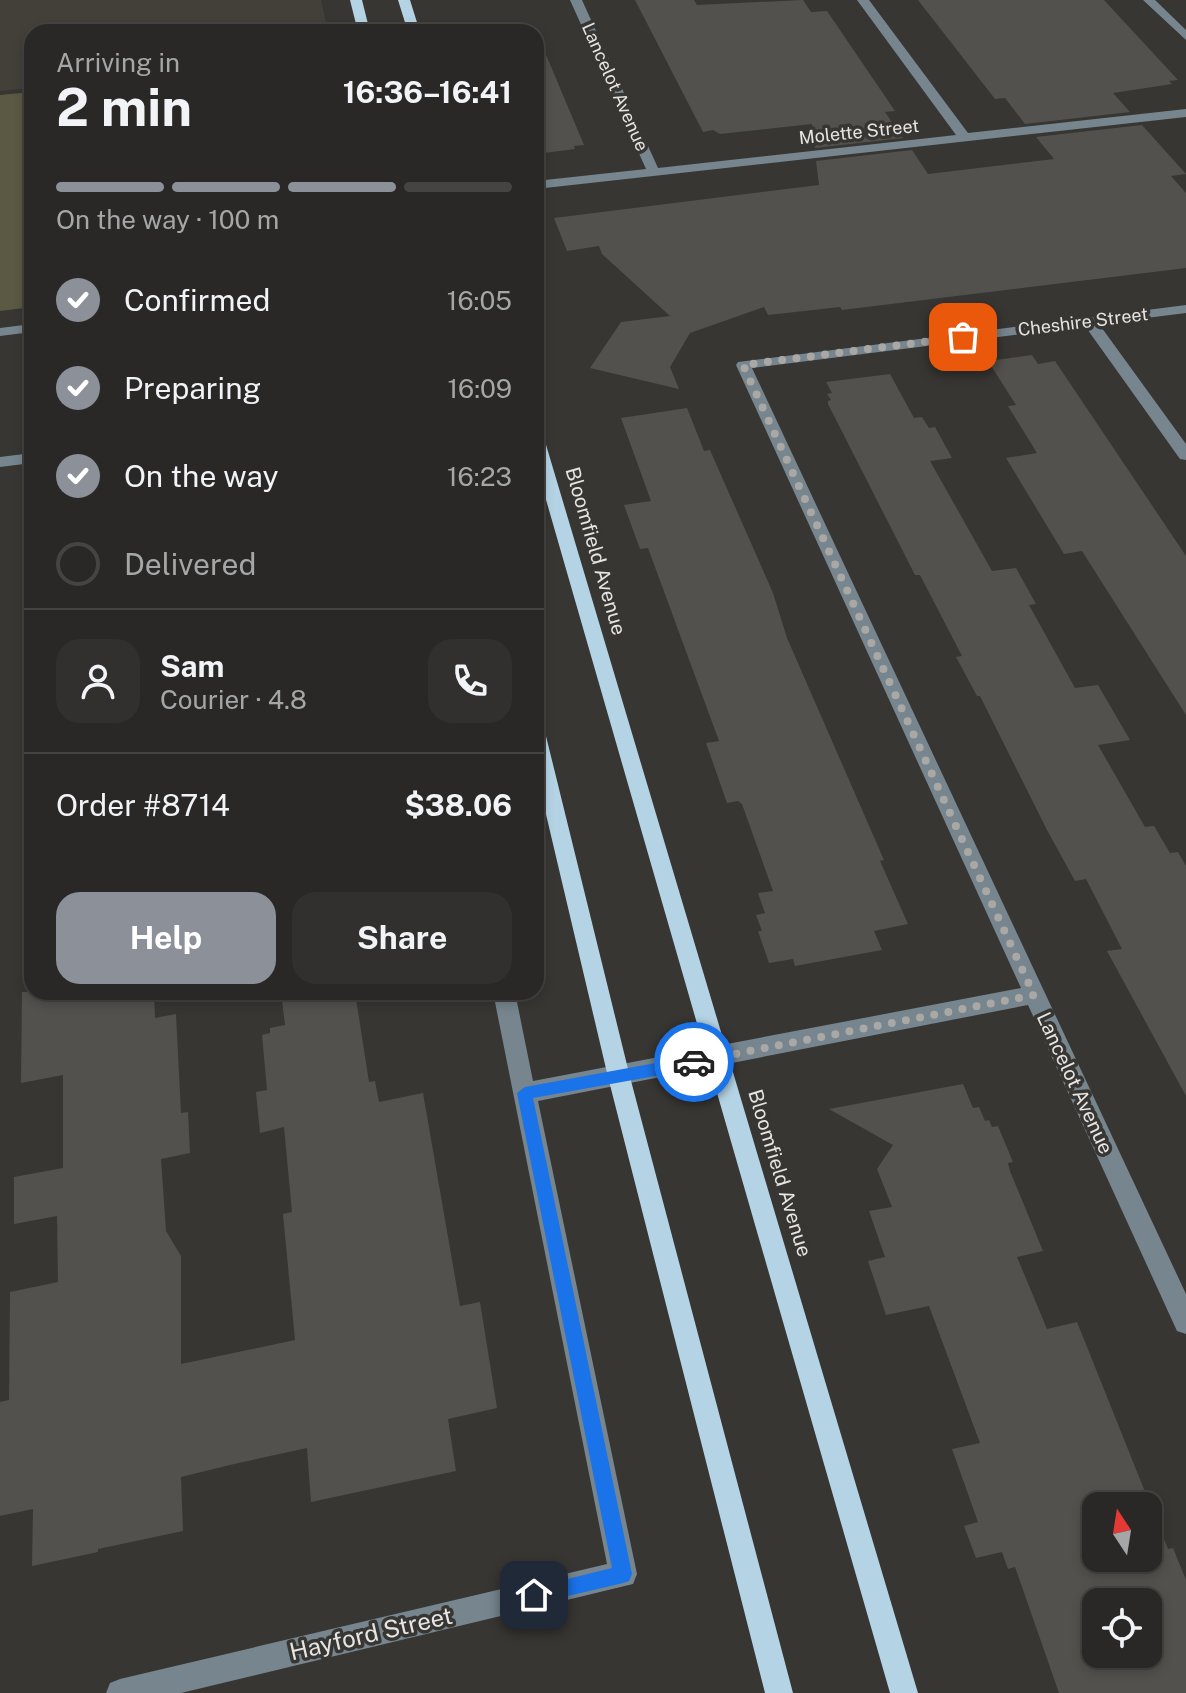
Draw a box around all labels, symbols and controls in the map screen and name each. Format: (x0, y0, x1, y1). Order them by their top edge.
street label: Lancelot Avenue (578, 19, 653, 154)
text: Arriving in (56, 47, 180, 78)
text: 16:36–16:41 (343, 74, 512, 110)
text: 2 min (56, 77, 192, 138)
street label: Molette Street (798, 115, 920, 148)
text: On the way · 100 m (56, 204, 279, 235)
icon: check (56, 278, 100, 322)
text: Confirmed (124, 282, 270, 318)
text: 16:05 (447, 285, 512, 316)
pin (929, 303, 997, 371)
street label: Cheshire Street (1017, 303, 1149, 340)
icon: bag (941, 315, 985, 359)
icon: check (56, 366, 100, 410)
text: Preparing (124, 370, 261, 406)
text: 16:09 (447, 373, 512, 404)
icon: check (56, 454, 100, 498)
text: On the way (124, 458, 278, 494)
text: 16:23 (447, 461, 512, 492)
street label: Bloomfield Avenue (561, 464, 631, 638)
text: Delivered (124, 546, 256, 582)
button: person (56, 639, 140, 723)
button: phone (428, 639, 512, 723)
text: Sam (160, 648, 224, 684)
text: Courier · 4.8 (160, 684, 307, 715)
text: Order #8714 (56, 787, 230, 823)
text: $38.06 (404, 787, 512, 823)
button: Help (56, 892, 276, 984)
button: Share (292, 892, 512, 984)
street label: Lancelot Avenue (1032, 1008, 1118, 1158)
courier (654, 1022, 734, 1102)
icon: car (672, 1040, 716, 1084)
street label: Bloomfield Avenue (743, 1086, 817, 1260)
north arrow (1082, 1492, 1162, 1572)
map controls (1082, 1492, 1162, 1668)
pin (500, 1561, 568, 1629)
icon: home (512, 1573, 556, 1617)
button: locate (1082, 1588, 1162, 1668)
street label: Hayford Street (286, 1601, 455, 1665)

